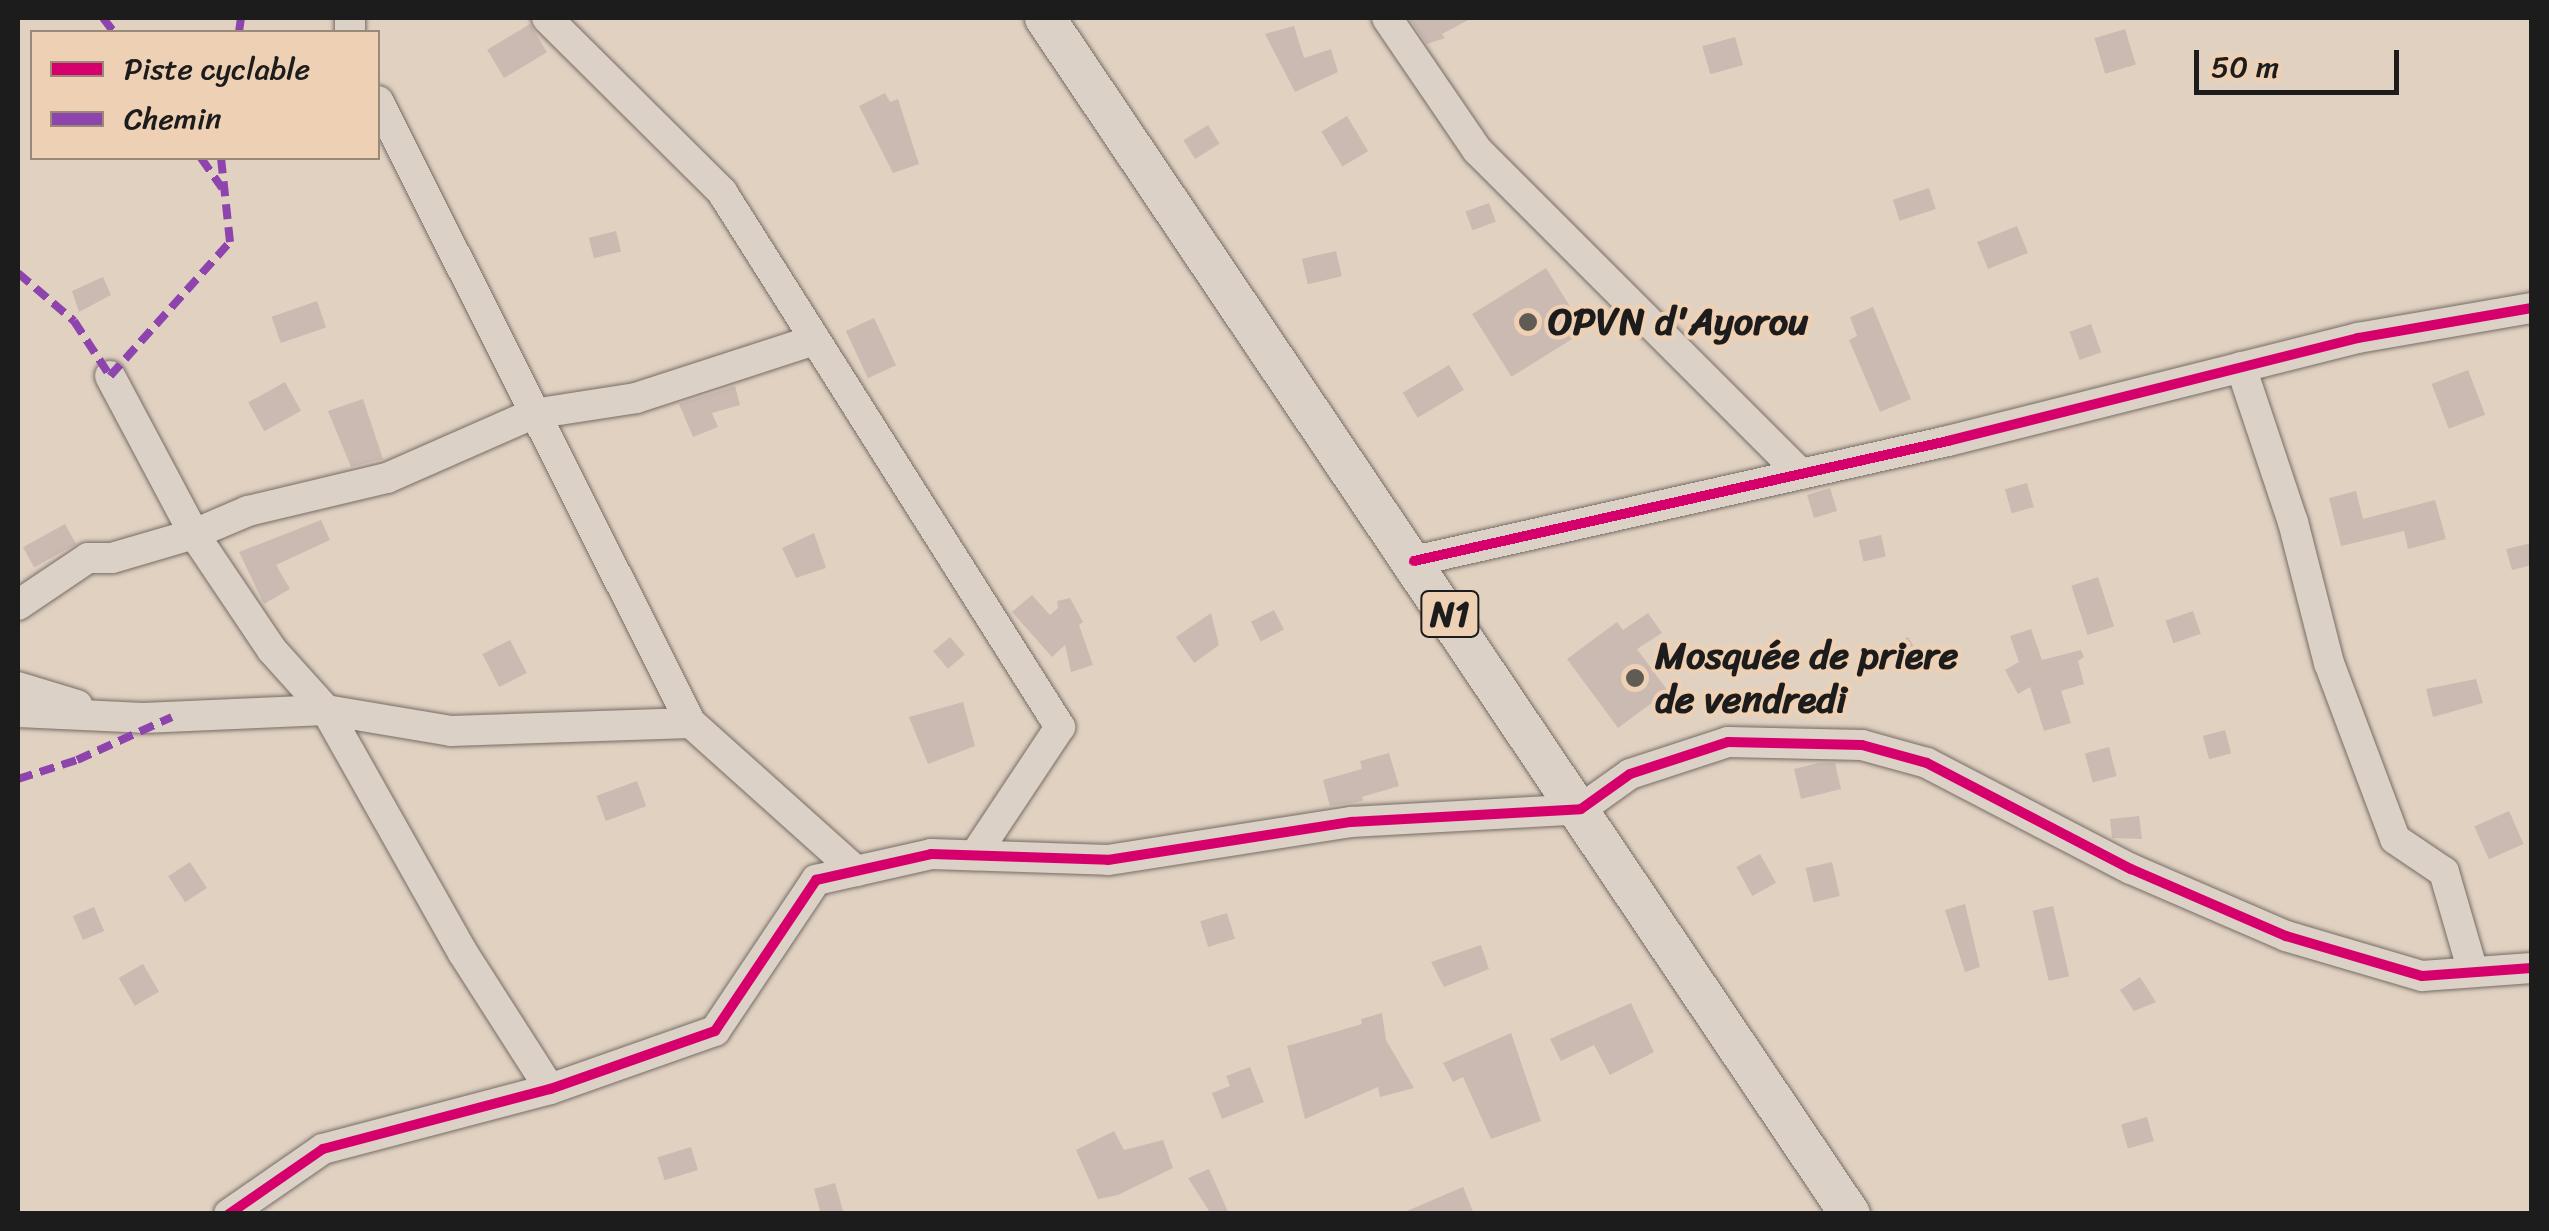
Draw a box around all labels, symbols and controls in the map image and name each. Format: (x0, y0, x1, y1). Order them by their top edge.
legend (30, 30, 380, 160)
scale bar (2199, 30, 2404, 92)
text: 50 m (2211, 40, 2279, 94)
text: Piste cyclable (124, 42, 310, 96)
text: Chemin (124, 92, 221, 146)
place label: OPVN d'Ayorou (1548, 299, 1808, 345)
marker: OPVN d'Ayorou (1517, 311, 1539, 333)
road number: N1 (1420, 584, 1480, 644)
place label: Mosquée de priere de vendredi (1655, 633, 1958, 722)
marker: Mosquée de priere de vendredi (1624, 667, 1646, 689)

